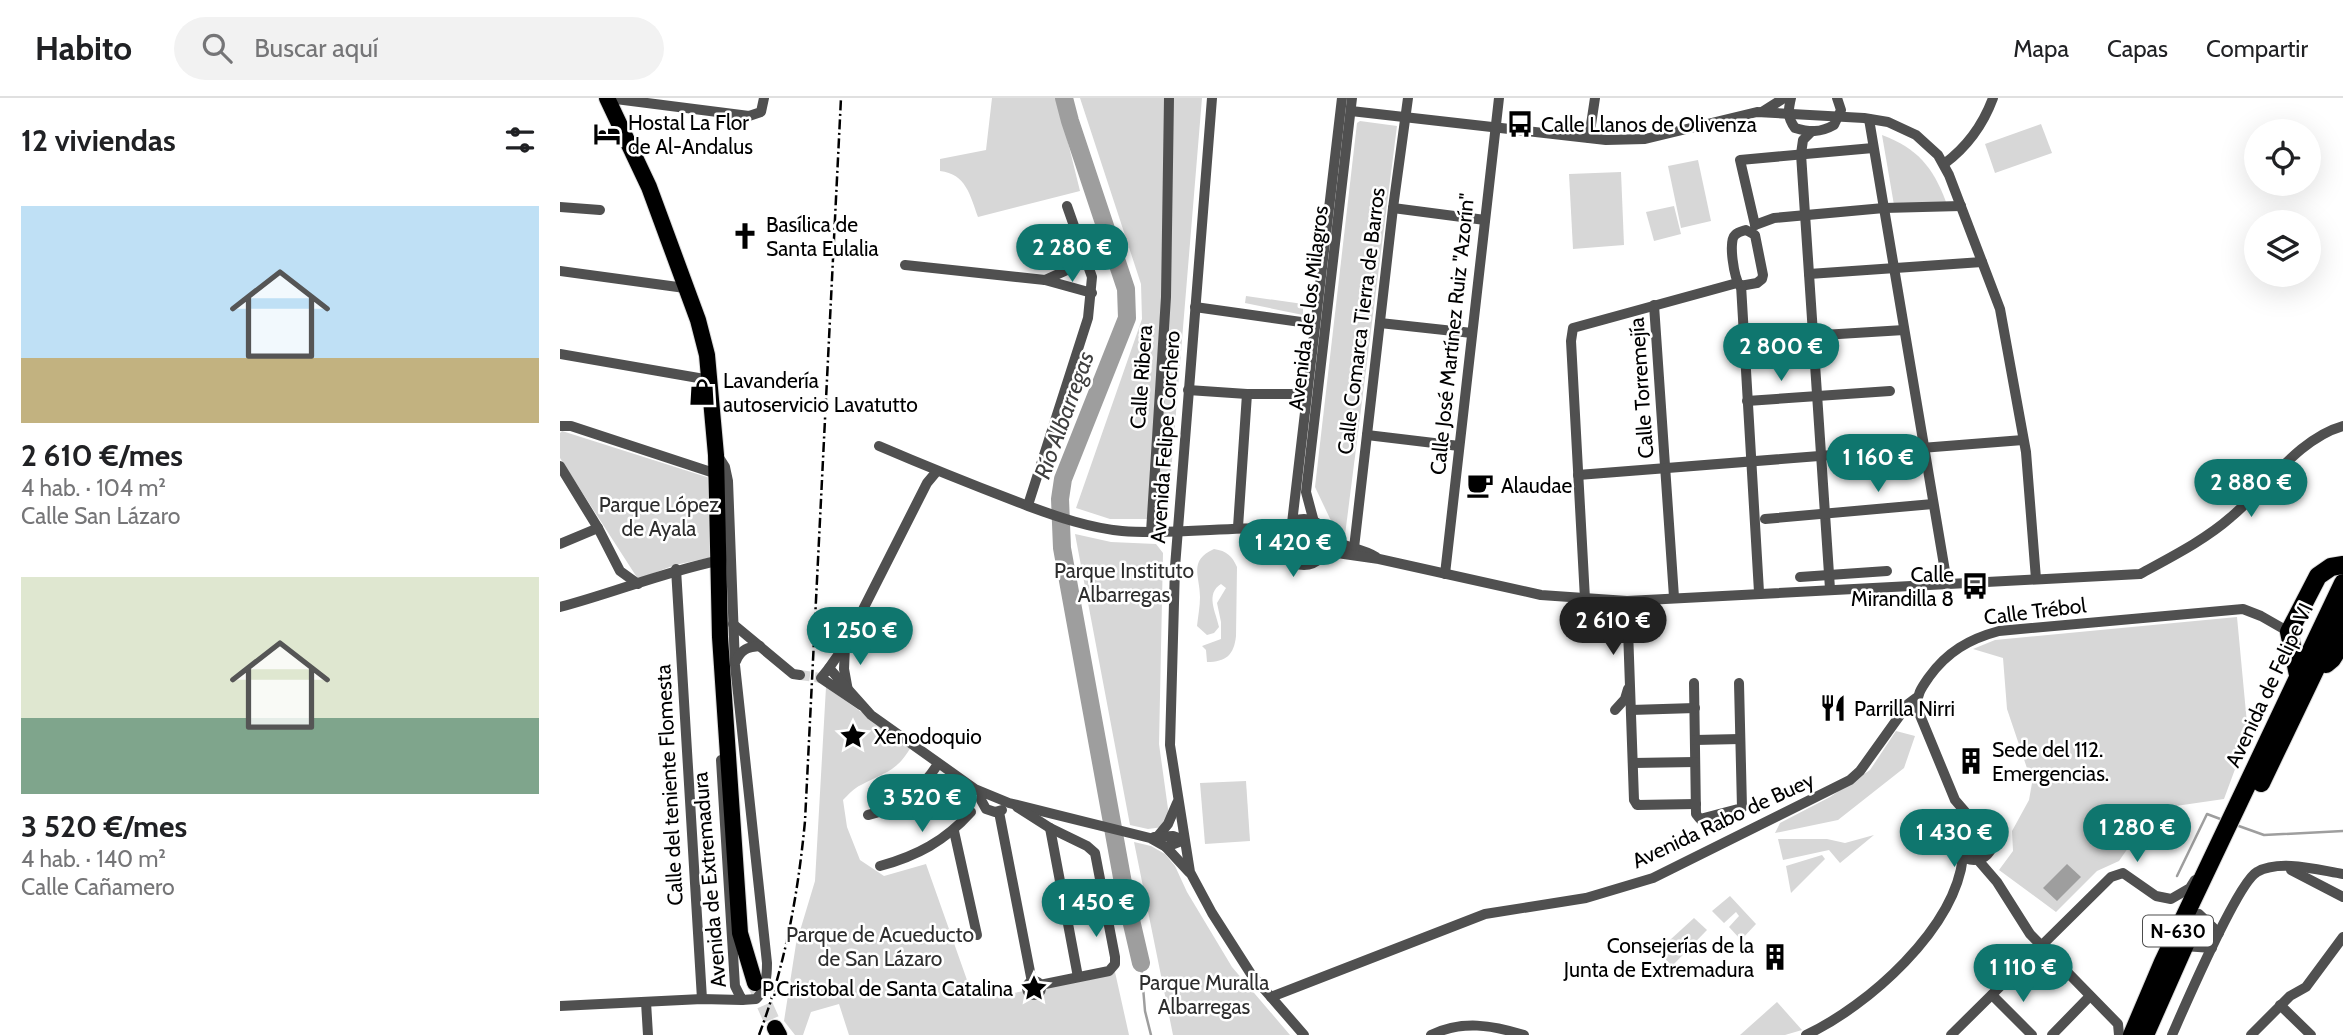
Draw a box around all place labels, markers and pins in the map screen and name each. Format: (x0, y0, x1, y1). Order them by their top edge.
bus stop icon: Calle Llanos de Olivenza (1505, 109, 1535, 139)
place label: Hostal La Flor de Al-Andalus (628, 110, 753, 159)
place label: Calle Llanos de Olivenza (1541, 112, 1757, 137)
hotel icon: Hostal La Flor de Al-Andalus (592, 119, 622, 149)
place label: Basílica de Santa Eulalia (766, 212, 879, 261)
church icon: Basílica de Santa Eulalia (730, 221, 760, 251)
pin: 2 280 € (1007, 225, 1137, 284)
pin: 2 800 € (1716, 324, 1846, 383)
place label: Lavandería autoservicio Lavatutto (723, 368, 918, 417)
shop icon: Lavandería autoservicio Lavatutto (687, 377, 717, 407)
pin: 1 160 € (1813, 434, 1943, 494)
pin: 2 880 € (2186, 460, 2316, 519)
cafe icon: Alaudae (1465, 470, 1495, 500)
place label: Alaudae (1501, 473, 1573, 498)
pin: 1 420 € (1228, 519, 1358, 579)
place label: Calle Mirandilla 8 (1851, 562, 1954, 611)
bus stop icon: Calle Mirandilla 8 (1960, 571, 1990, 601)
pin: 2 610 € (1548, 598, 1678, 657)
pin: 1 250 € (795, 608, 925, 667)
restaurant icon: Parrilla Nirri (1818, 693, 1848, 723)
place label: Parrilla Nirri (1854, 696, 1955, 721)
place icon: Xenodoquio (838, 721, 868, 751)
place label: Xenodoquio (874, 724, 982, 749)
place label: Sede del 112. Emergencias. (1992, 737, 2109, 786)
building icon: Sede del 112. Emergencias. (1956, 746, 1986, 776)
pin: 3 520 € (857, 774, 987, 834)
pin: 1 280 € (2072, 804, 2202, 864)
pin: 1 430 € (1889, 810, 2019, 869)
pin: 1 450 € (1031, 880, 1161, 939)
place label: Consejerías de la Junta de Extremadura (1563, 933, 1754, 982)
building icon: Consejerías de la Junta de Extremadura (1760, 942, 1790, 972)
pin: 1 110 € (1958, 944, 2088, 1004)
place icon: P.Cristobal de Santa Catalina (1019, 973, 1049, 1003)
place label: P.Cristobal de Santa Catalina (762, 976, 1013, 1001)

